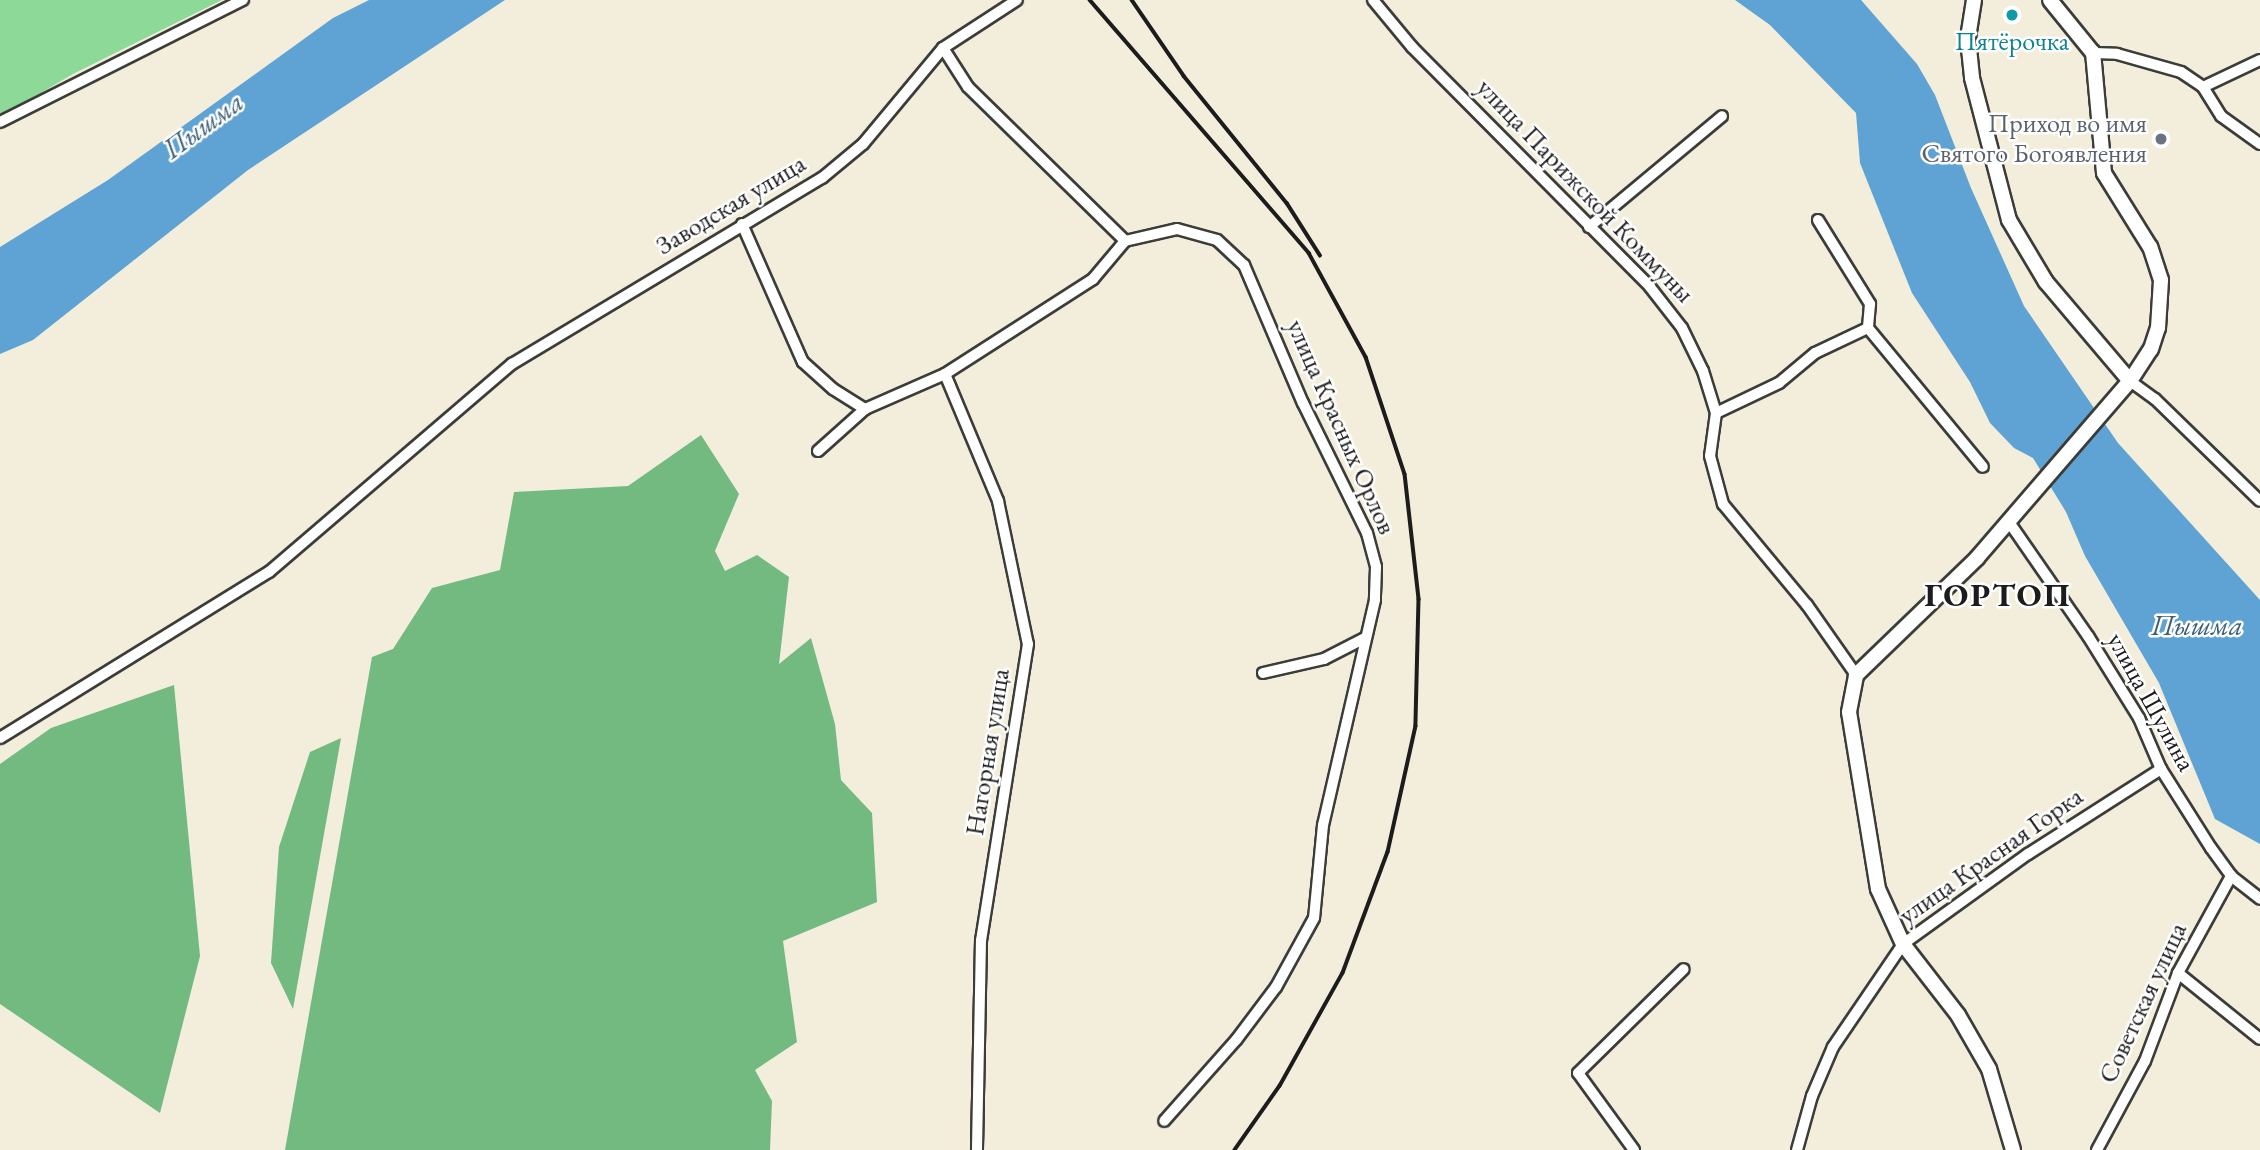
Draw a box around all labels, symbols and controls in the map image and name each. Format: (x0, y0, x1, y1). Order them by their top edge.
marker: Пятёрочка (2004, 7, 2020, 23)
place label: Пятёрочка (1955, 26, 2069, 58)
street label: улица Парижской Коммуны (1470, 73, 1700, 309)
water label: Пышма (156, 85, 250, 165)
place label: Приход во имя Святого Богоявления (1922, 108, 2147, 170)
marker: Приход во имя Святого Богоявления (2153, 131, 2169, 147)
street label: Заводская улица (651, 148, 811, 262)
street label: улица Красных Орлов (1280, 315, 1402, 539)
district label: ГОРТОП (1925, 575, 2071, 615)
water label: Пышма (2151, 608, 2243, 642)
street label: улица Шулина (2100, 627, 2202, 777)
street label: Нагорная улица (959, 666, 1017, 838)
street label: улица Красная Горка (1893, 781, 2089, 931)
street label: Советская улица (2092, 918, 2194, 1088)

